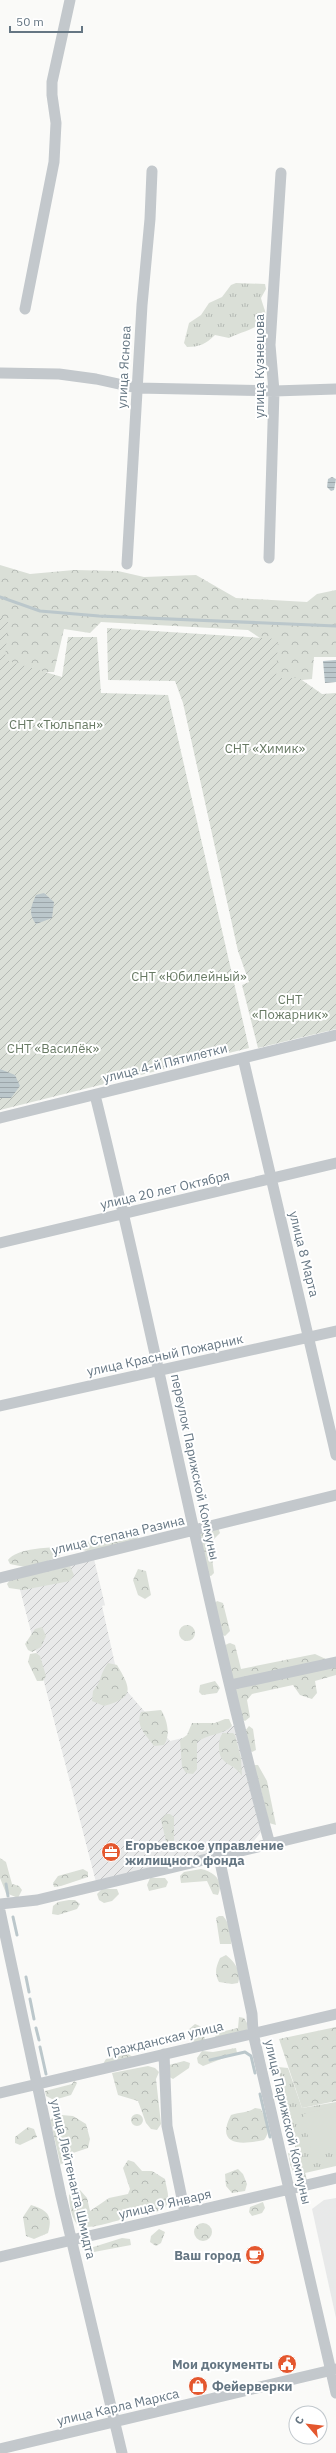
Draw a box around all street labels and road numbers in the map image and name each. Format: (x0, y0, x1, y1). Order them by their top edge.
street label: улица Кузнецова (251, 314, 268, 418)
street label: улица Яснова (113, 325, 135, 409)
street label: улица 4-й Пятилетки (101, 1039, 229, 1087)
street label: улица 20 лет Октября (99, 1167, 231, 1213)
street label: улица 8 Марта (285, 1209, 323, 1299)
street label: улица Красный Пожарник (85, 1330, 245, 1380)
street label: переулок Парижской Коммуны (167, 1372, 223, 1562)
street label: улица Степана Разина (50, 1511, 186, 1559)
street label: Гражданская улица (105, 2017, 225, 2061)
street label: улица Парижской Коммуны (261, 2038, 315, 2206)
street label: улица Лейтенанта Шмидта (46, 2097, 100, 2261)
street label: улица 9 Января (117, 2185, 213, 2223)
street label: улица Карла Маркса (55, 2385, 181, 2429)

